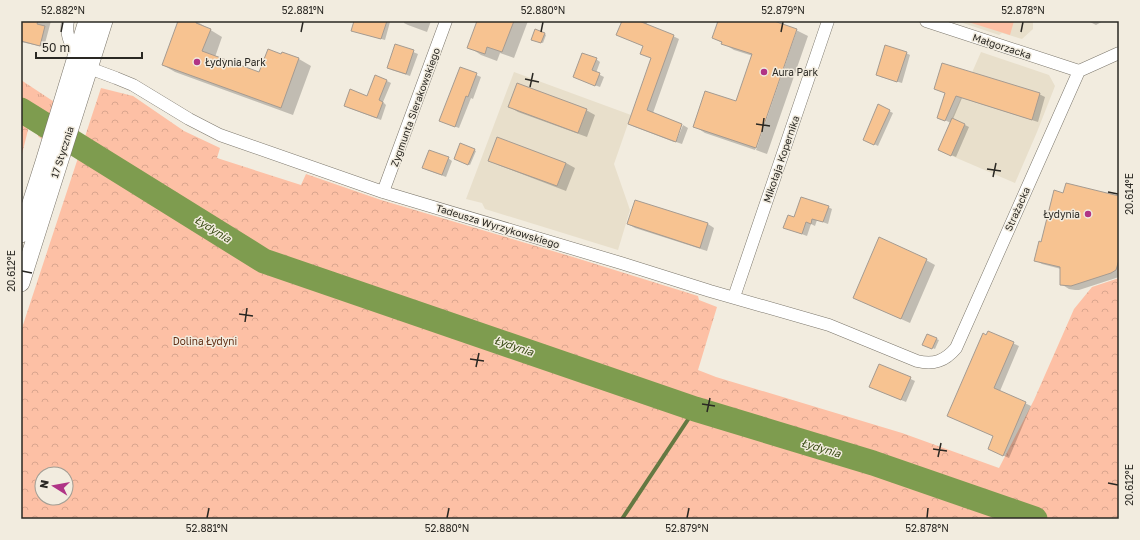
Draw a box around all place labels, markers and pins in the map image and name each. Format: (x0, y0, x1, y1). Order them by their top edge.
place label: Łydynia Park (205, 56, 266, 68)
marker: Łydynia Park (192, 57, 202, 67)
place label: Aura Park (772, 66, 818, 78)
marker: Aura Park (759, 67, 769, 77)
place label: Łydynia (1043, 208, 1080, 220)
marker: Łydynia (1083, 209, 1093, 219)

